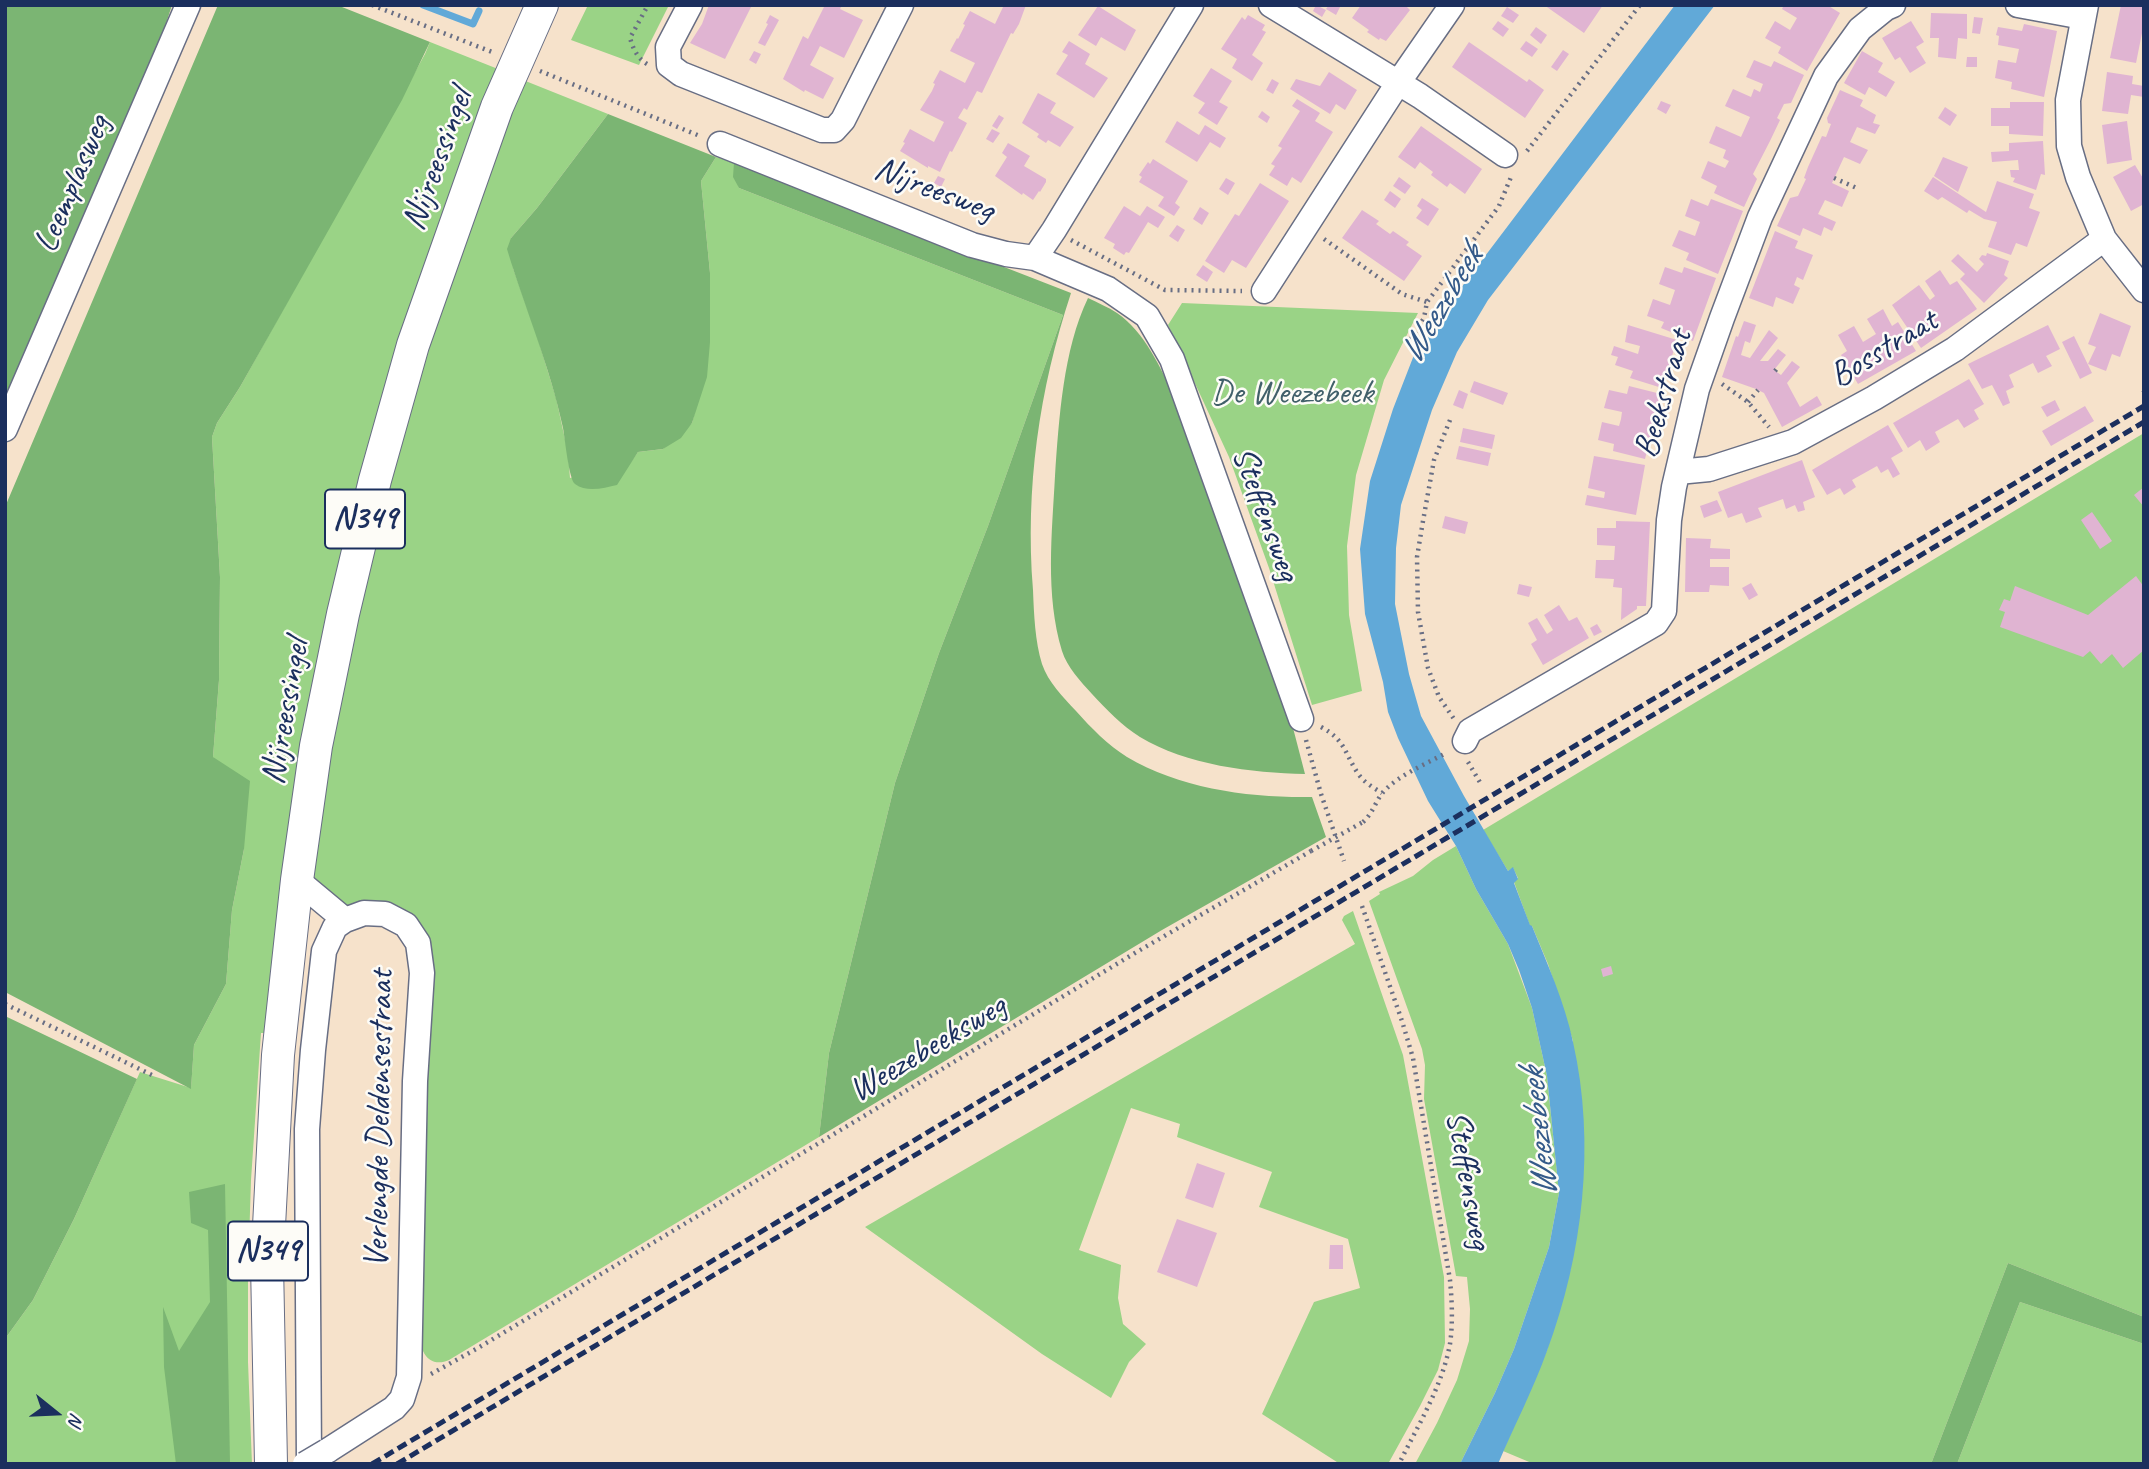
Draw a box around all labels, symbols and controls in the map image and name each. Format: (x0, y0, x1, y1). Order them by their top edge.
street label: Nijreessingel (393, 84, 483, 236)
street label: Leemplasweg (25, 109, 121, 259)
street label: Nijreesweg (868, 148, 1000, 232)
water label: Weezebeek (1390, 239, 1494, 371)
street label: Bosstraat (1822, 300, 1946, 398)
street label: Beekstraat (1626, 325, 1702, 463)
park label: De Weezebeek (1211, 373, 1373, 415)
street label: Steffensweg (1221, 441, 1309, 587)
road number: N349 (325, 490, 405, 548)
street label: Nijreessingel (253, 636, 319, 788)
street label: Verlengde Deldensestraat (356, 969, 404, 1269)
street label: Weezebeeksweg (842, 986, 1014, 1112)
water label: Weezebeek (1511, 1067, 1569, 1199)
street label: Steffensweg (1435, 1108, 1501, 1252)
road number: N349 (228, 1222, 308, 1280)
north arrow (21, 1378, 91, 1448)
text: N (63, 1410, 89, 1429)

